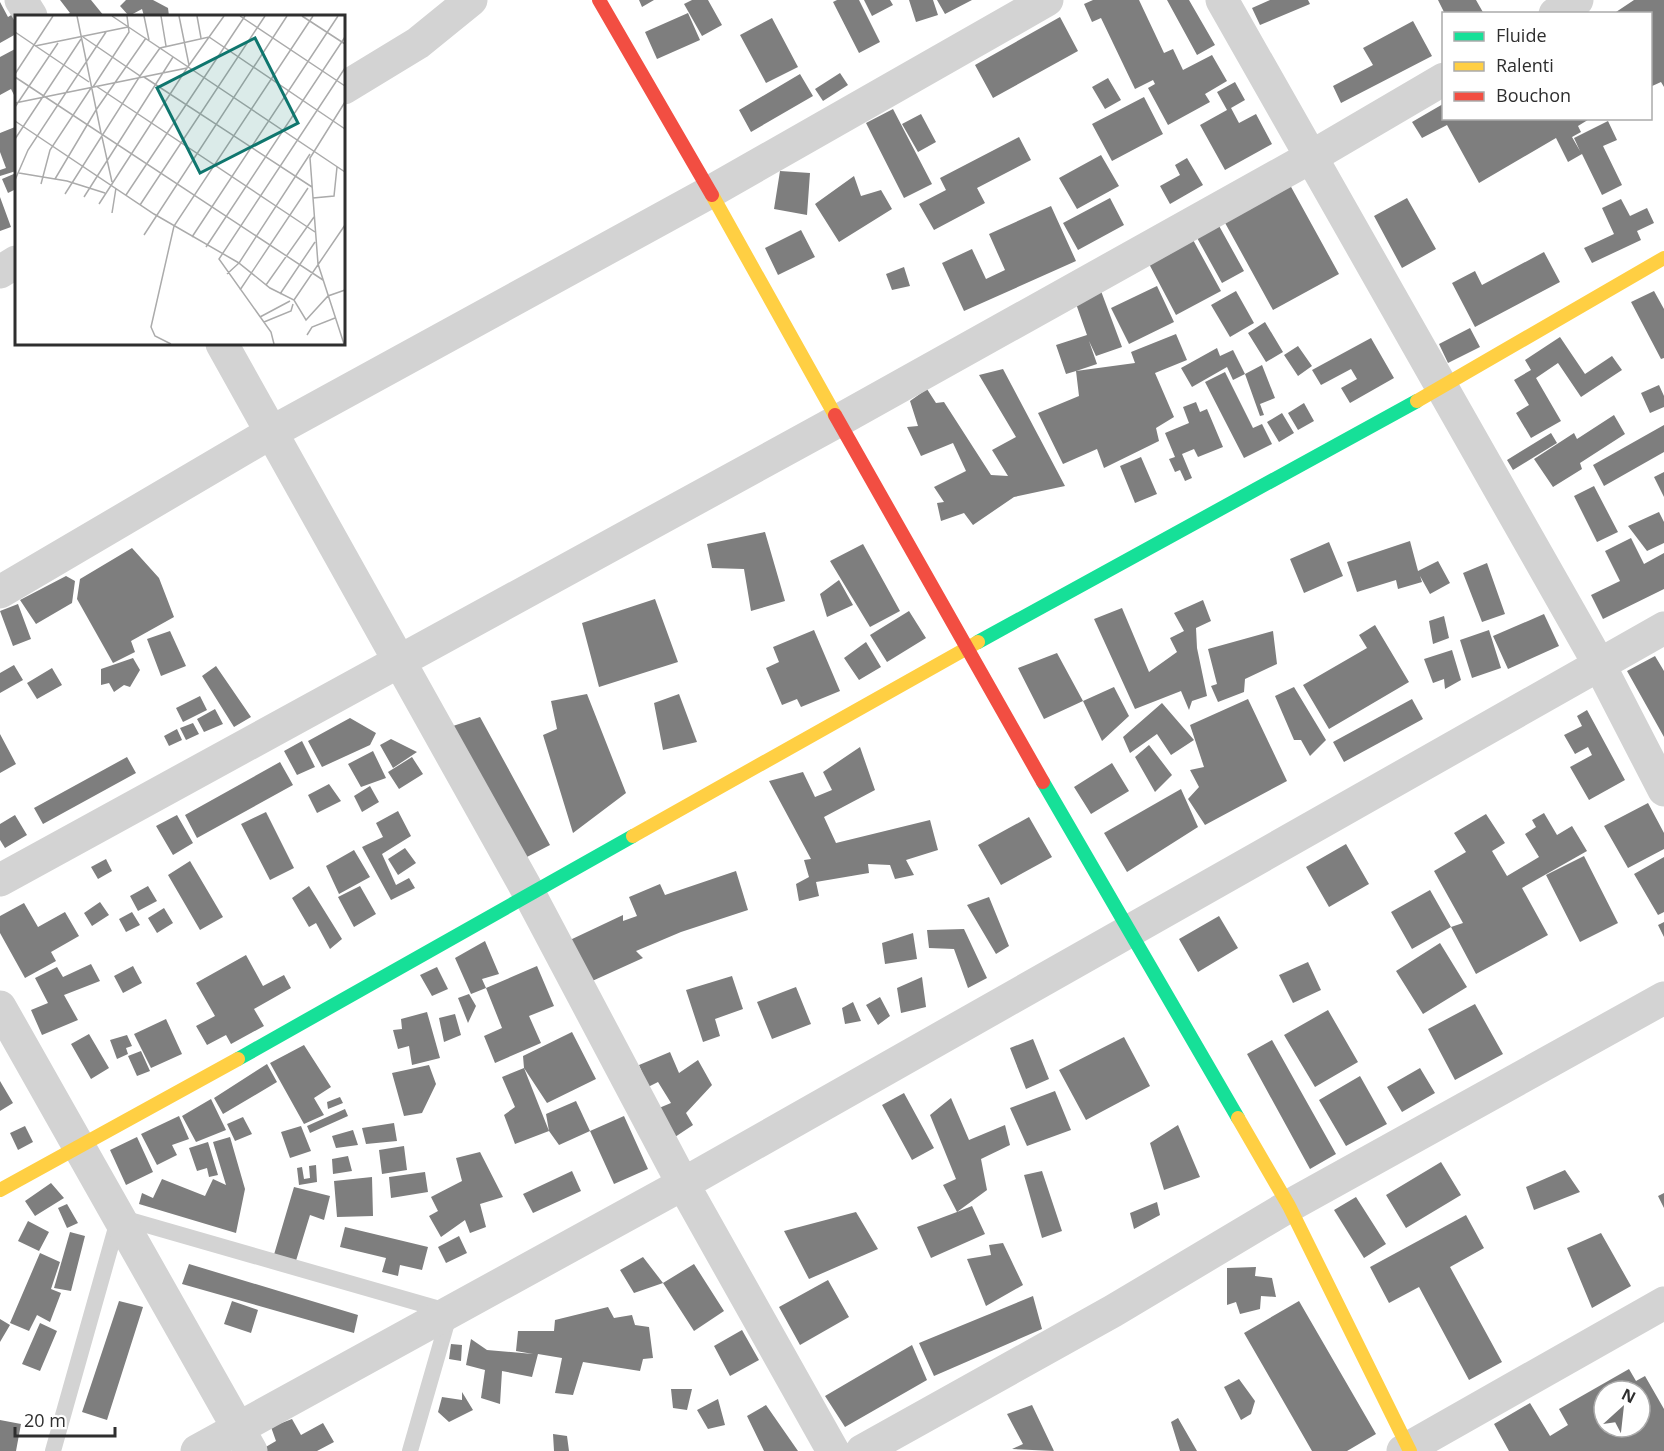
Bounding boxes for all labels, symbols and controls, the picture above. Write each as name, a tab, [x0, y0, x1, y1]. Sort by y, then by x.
legend	[1442, 12, 1652, 120]
inset map	[15, 15, 345, 345]
text: Fluide	[1496, 23, 1547, 47]
text: Ralenti	[1496, 53, 1554, 77]
text: Bouchon	[1496, 83, 1571, 107]
north arrow	[1592, 1379, 1652, 1439]
text: N	[1618, 1383, 1640, 1408]
scale bar	[15, 1400, 116, 1438]
text: 20 m	[24, 1408, 66, 1432]

